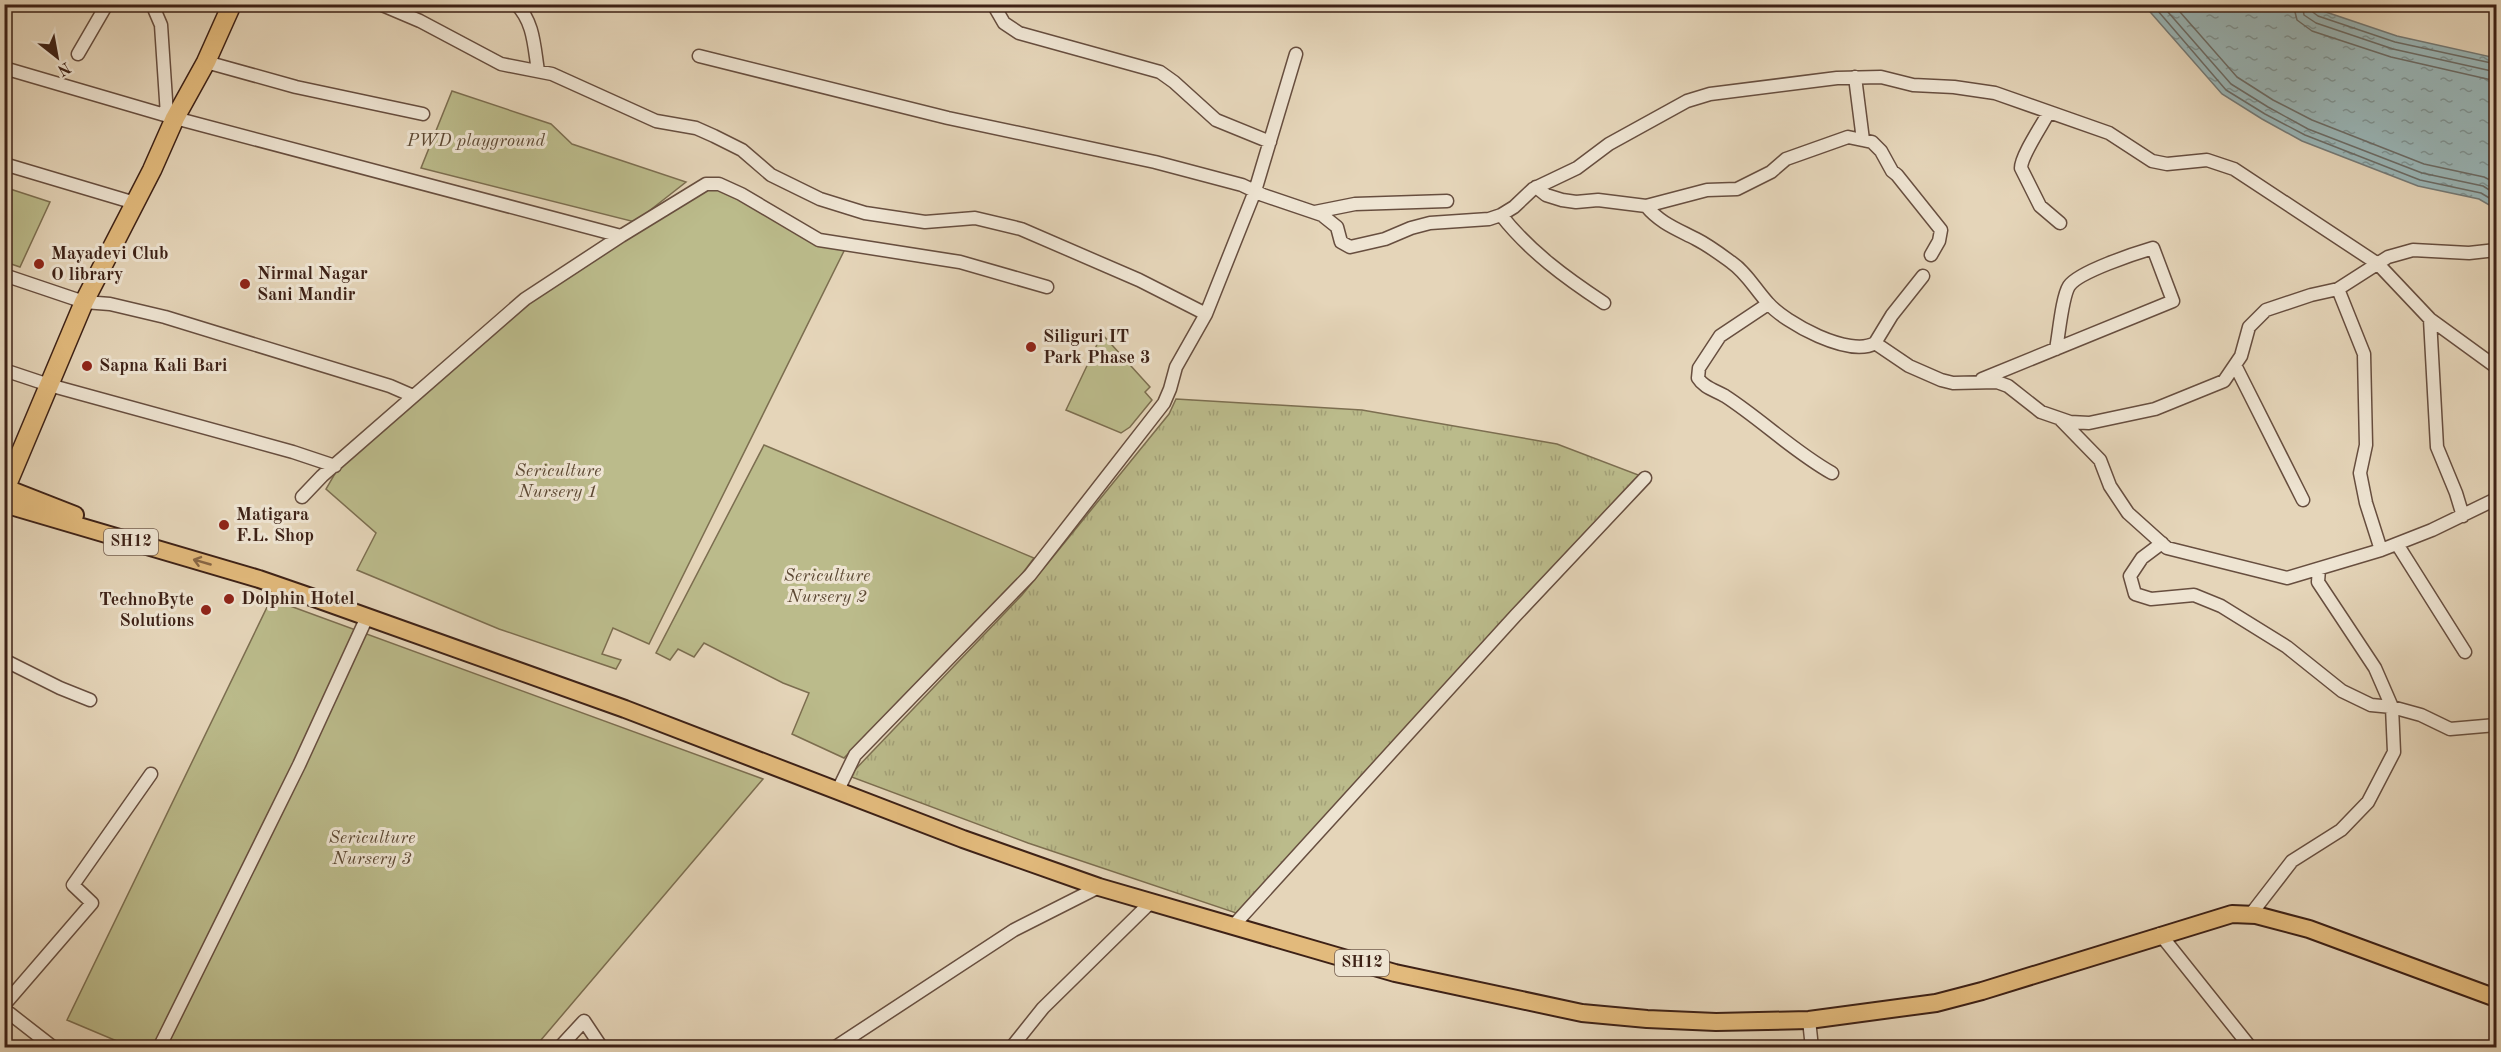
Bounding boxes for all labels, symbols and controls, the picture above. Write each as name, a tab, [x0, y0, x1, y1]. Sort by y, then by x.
north arrow	[27, 27, 87, 87]
text: N	[54, 58, 73, 79]
park label: PWD playground	[406, 132, 546, 150]
place label: Mayadevi Club O library	[51, 245, 168, 284]
marker: Mayadevi Club O library	[32, 257, 46, 271]
place label: Nirmal Nagar Sani Mandir	[257, 265, 368, 304]
marker: Nirmal Nagar Sani Mandir	[238, 277, 252, 291]
place label: Siliguri IT Park Phase 3	[1043, 328, 1151, 367]
marker: Siliguri IT Park Phase 3	[1024, 340, 1038, 354]
place label: Sapna Kali Bari	[99, 357, 227, 375]
marker: Sapna Kali Bari	[80, 359, 94, 373]
park label: Sericulture Nursery 1	[515, 462, 601, 501]
place label: Matigara F.L. Shop	[236, 506, 314, 545]
marker: Matigara F.L. Shop	[217, 518, 231, 532]
road number: SH12	[104, 529, 158, 555]
one-way arrow	[193, 556, 212, 567]
park label: Sericulture Nursery 2	[784, 567, 870, 606]
place label: Dolphin Hotel	[241, 590, 355, 608]
place label: TechnoByte Solutions	[99, 591, 194, 630]
marker: Dolphin Hotel	[222, 592, 236, 606]
marker: TechnoByte Solutions	[199, 603, 213, 617]
park label: Sericulture Nursery 3	[329, 829, 415, 868]
road number: SH12	[1335, 950, 1389, 976]

